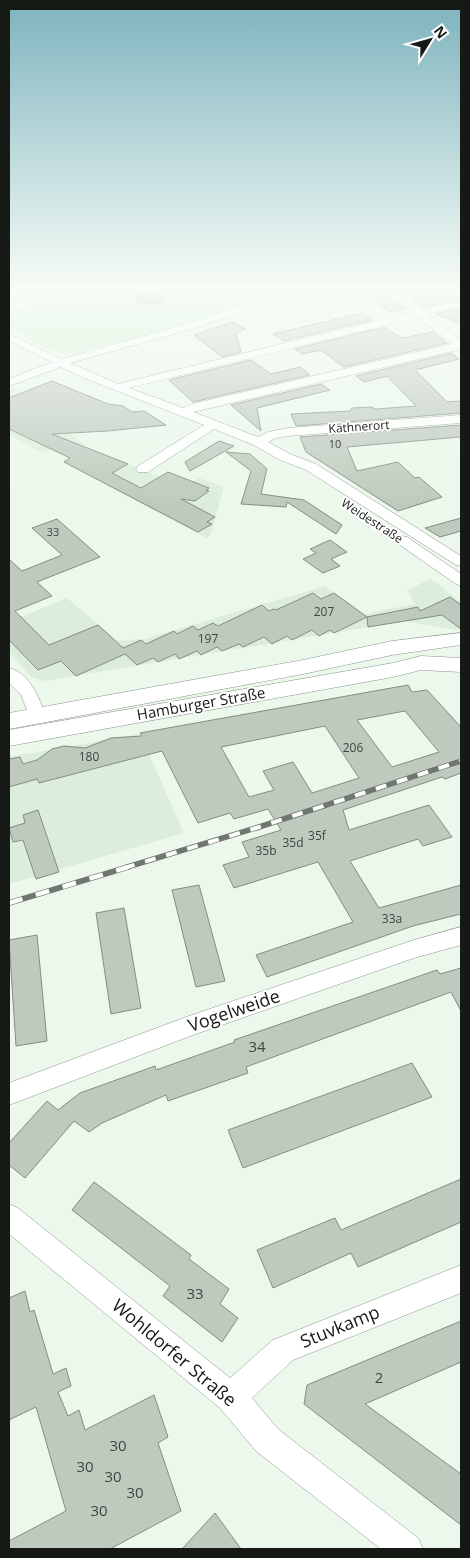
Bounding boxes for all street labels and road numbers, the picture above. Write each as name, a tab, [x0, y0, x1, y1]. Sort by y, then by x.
street label: Käthnerort	[328, 416, 390, 437]
street label: Weidestraße	[338, 494, 407, 547]
street label: Hamburger Straße	[135, 682, 267, 724]
street label: Vogelweide	[185, 983, 283, 1037]
street label: Wohldorfer Straße	[107, 1293, 242, 1411]
street label: Stuvkamp	[296, 1299, 383, 1353]

